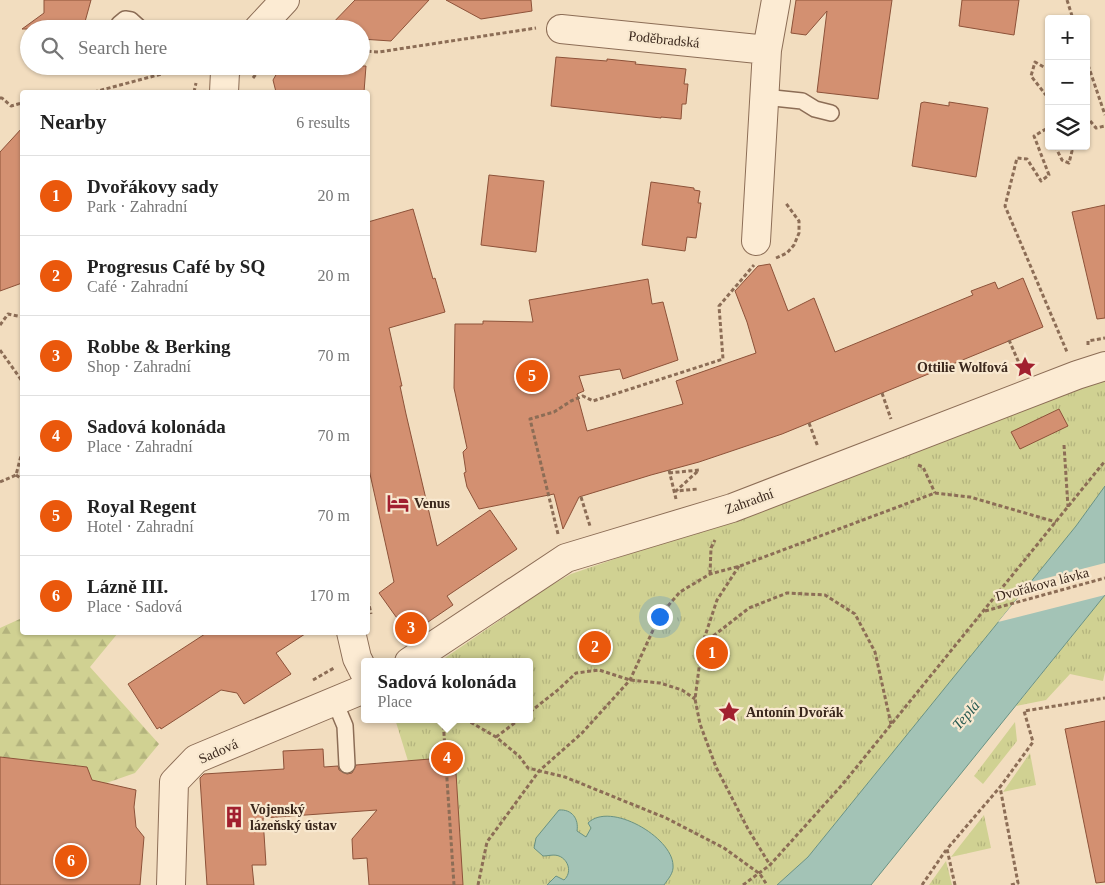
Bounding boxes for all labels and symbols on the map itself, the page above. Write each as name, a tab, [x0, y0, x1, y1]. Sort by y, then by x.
street label: Poděbradská	[628, 28, 701, 51]
place icon: Ottilie Wolfová	[1012, 354, 1038, 380]
pin: 5	[516, 357, 548, 395]
place label: Ottilie Wolfová	[917, 360, 1008, 375]
street label: Zahradní	[723, 486, 776, 517]
hotel icon: Venus	[385, 490, 411, 516]
place label: Venus	[414, 496, 451, 511]
street label: Dvořákova lávka	[994, 565, 1091, 604]
your location	[647, 604, 673, 630]
pin: 3	[395, 609, 427, 647]
pin: 2	[579, 628, 611, 666]
pin: 1	[696, 634, 728, 672]
water label: Teplá	[949, 697, 983, 733]
place icon: Antonín Dvořák	[716, 699, 742, 725]
place label: Antonín Dvořák	[746, 705, 844, 720]
street label: Sadová	[196, 736, 241, 767]
pin: 4	[431, 739, 463, 777]
place label: Vojenský lázeňský ústav	[250, 802, 337, 833]
building icon: Vojenský lázeňský ústav	[221, 804, 247, 830]
pin: 6	[55, 842, 87, 880]

